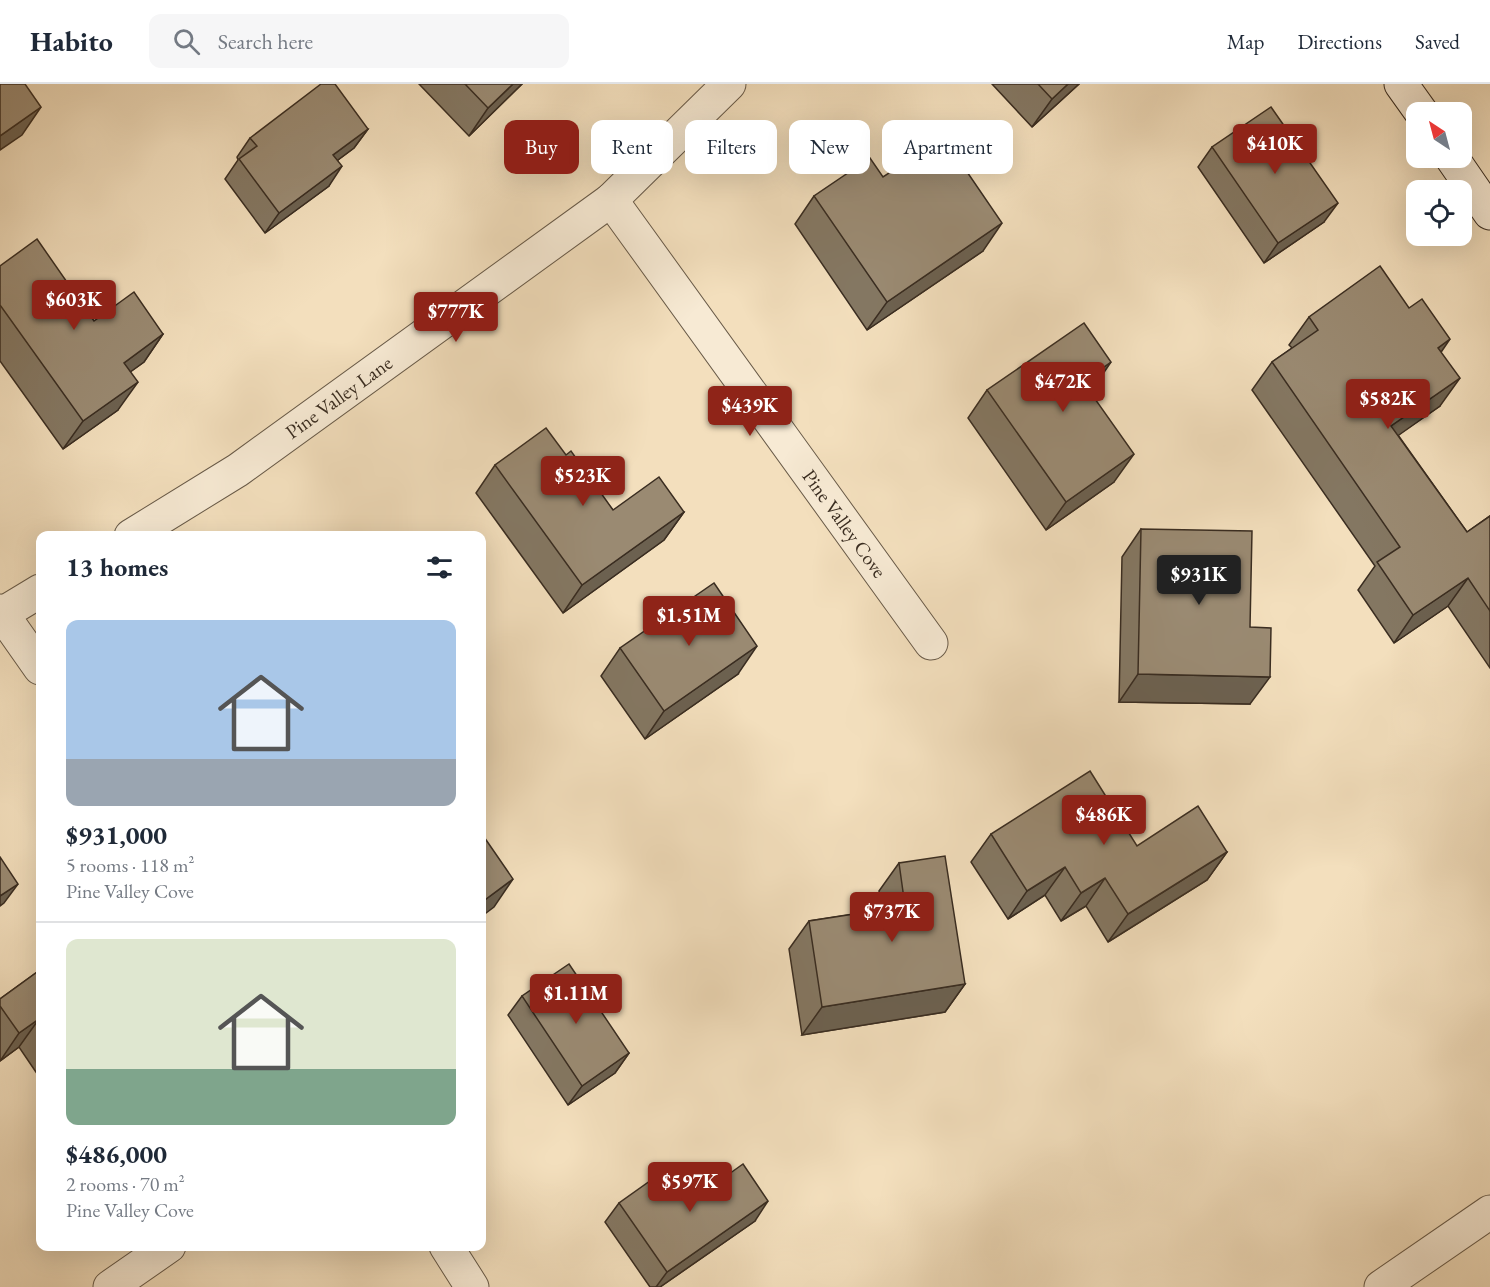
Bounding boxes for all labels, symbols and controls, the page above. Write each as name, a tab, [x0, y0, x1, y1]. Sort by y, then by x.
search box	[149, 14, 569, 68]
text: Habito	[30, 23, 113, 59]
icon: search	[170, 25, 203, 58]
text: Search here	[218, 27, 313, 56]
text: Map	[1227, 28, 1264, 55]
text: Directions	[1297, 28, 1382, 55]
text: Saved	[1415, 28, 1460, 55]
north arrow	[1406, 102, 1472, 168]
map controls	[1406, 102, 1472, 246]
chip: Buy	[504, 120, 579, 174]
chip: Rent	[591, 120, 673, 174]
chip: Filters	[685, 120, 777, 174]
chip: New	[789, 120, 870, 174]
chip: Apartment	[882, 120, 1013, 174]
pin: $410K	[1233, 124, 1317, 175]
text: $410K	[1247, 130, 1303, 156]
button: locate	[1406, 180, 1472, 246]
pin: $603K	[32, 280, 116, 331]
text: $603K	[46, 286, 102, 312]
pin: $777K	[414, 292, 498, 343]
text: $777K	[428, 298, 484, 324]
street label: Pine Valley Lane	[280, 350, 397, 445]
pin: $472K	[1021, 362, 1105, 413]
text: $472K	[1035, 368, 1091, 394]
pin: $582K	[1346, 379, 1430, 430]
text: $582K	[1360, 385, 1416, 411]
pin: $439K	[708, 386, 792, 437]
text: $439K	[722, 392, 778, 418]
pin: $523K	[541, 456, 625, 507]
text: $523K	[555, 462, 611, 488]
street label: Pine Valley Cove	[797, 464, 893, 583]
text: 13 homes	[66, 550, 168, 584]
icon: filters	[423, 551, 456, 584]
pin: $931K	[1157, 555, 1241, 606]
text: $931K	[1171, 561, 1227, 587]
pin: $1.51M	[640, 596, 738, 647]
text: $1.51M	[657, 602, 721, 628]
icon: home	[207, 659, 315, 767]
pin: $486K	[1062, 795, 1146, 846]
text: $486K	[1076, 801, 1132, 827]
text: $931,000	[66, 818, 167, 852]
text: 5 rooms · 118 m²	[66, 852, 194, 878]
text: Pine Valley Cove	[66, 878, 194, 904]
pin: $737K	[850, 892, 934, 943]
text: $737K	[864, 898, 920, 924]
pin: $1.11M	[527, 974, 625, 1025]
icon: home	[207, 978, 315, 1086]
text: $1.11M	[544, 980, 608, 1006]
text: $486,000	[66, 1137, 167, 1171]
pin: $597K	[648, 1162, 732, 1213]
text: $597K	[662, 1168, 718, 1194]
text: 2 rooms · 70 m²	[66, 1171, 185, 1197]
text: Pine Valley Cove	[66, 1197, 194, 1223]

